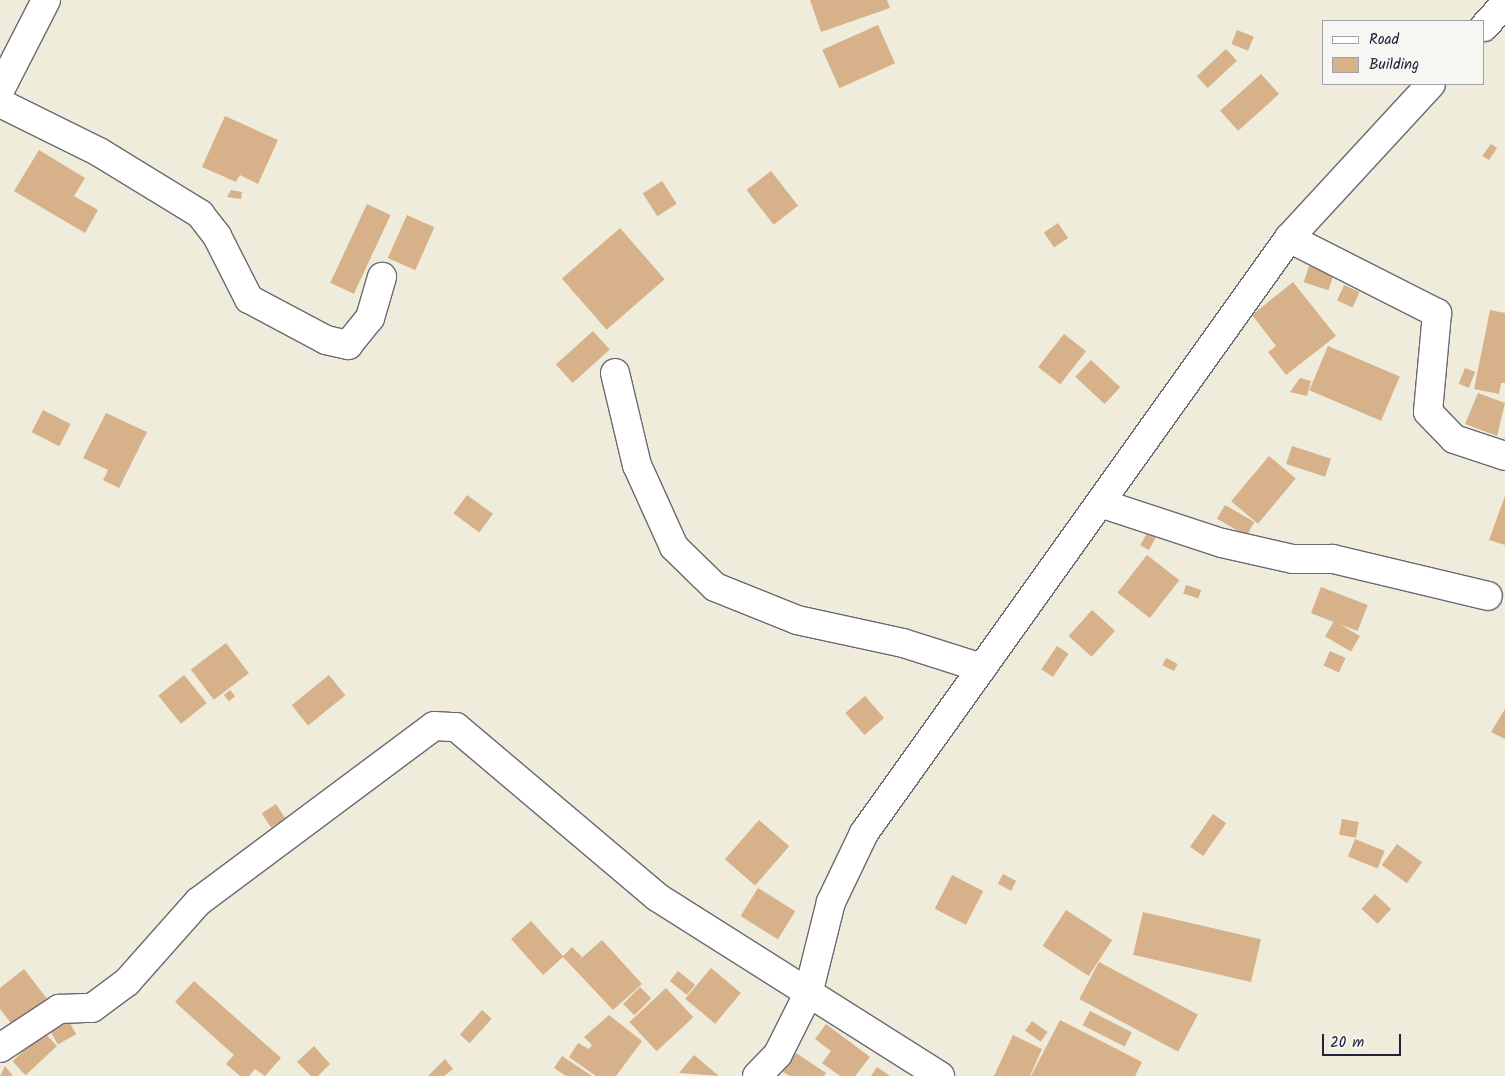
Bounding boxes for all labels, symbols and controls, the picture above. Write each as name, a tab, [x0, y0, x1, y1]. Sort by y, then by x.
legend	[1322, 20, 1485, 85]
text: Road	[1369, 28, 1399, 52]
text: Building	[1369, 53, 1419, 77]
scale bar	[1325, 1024, 1404, 1056]
text: 20 m	[1330, 1031, 1364, 1055]

